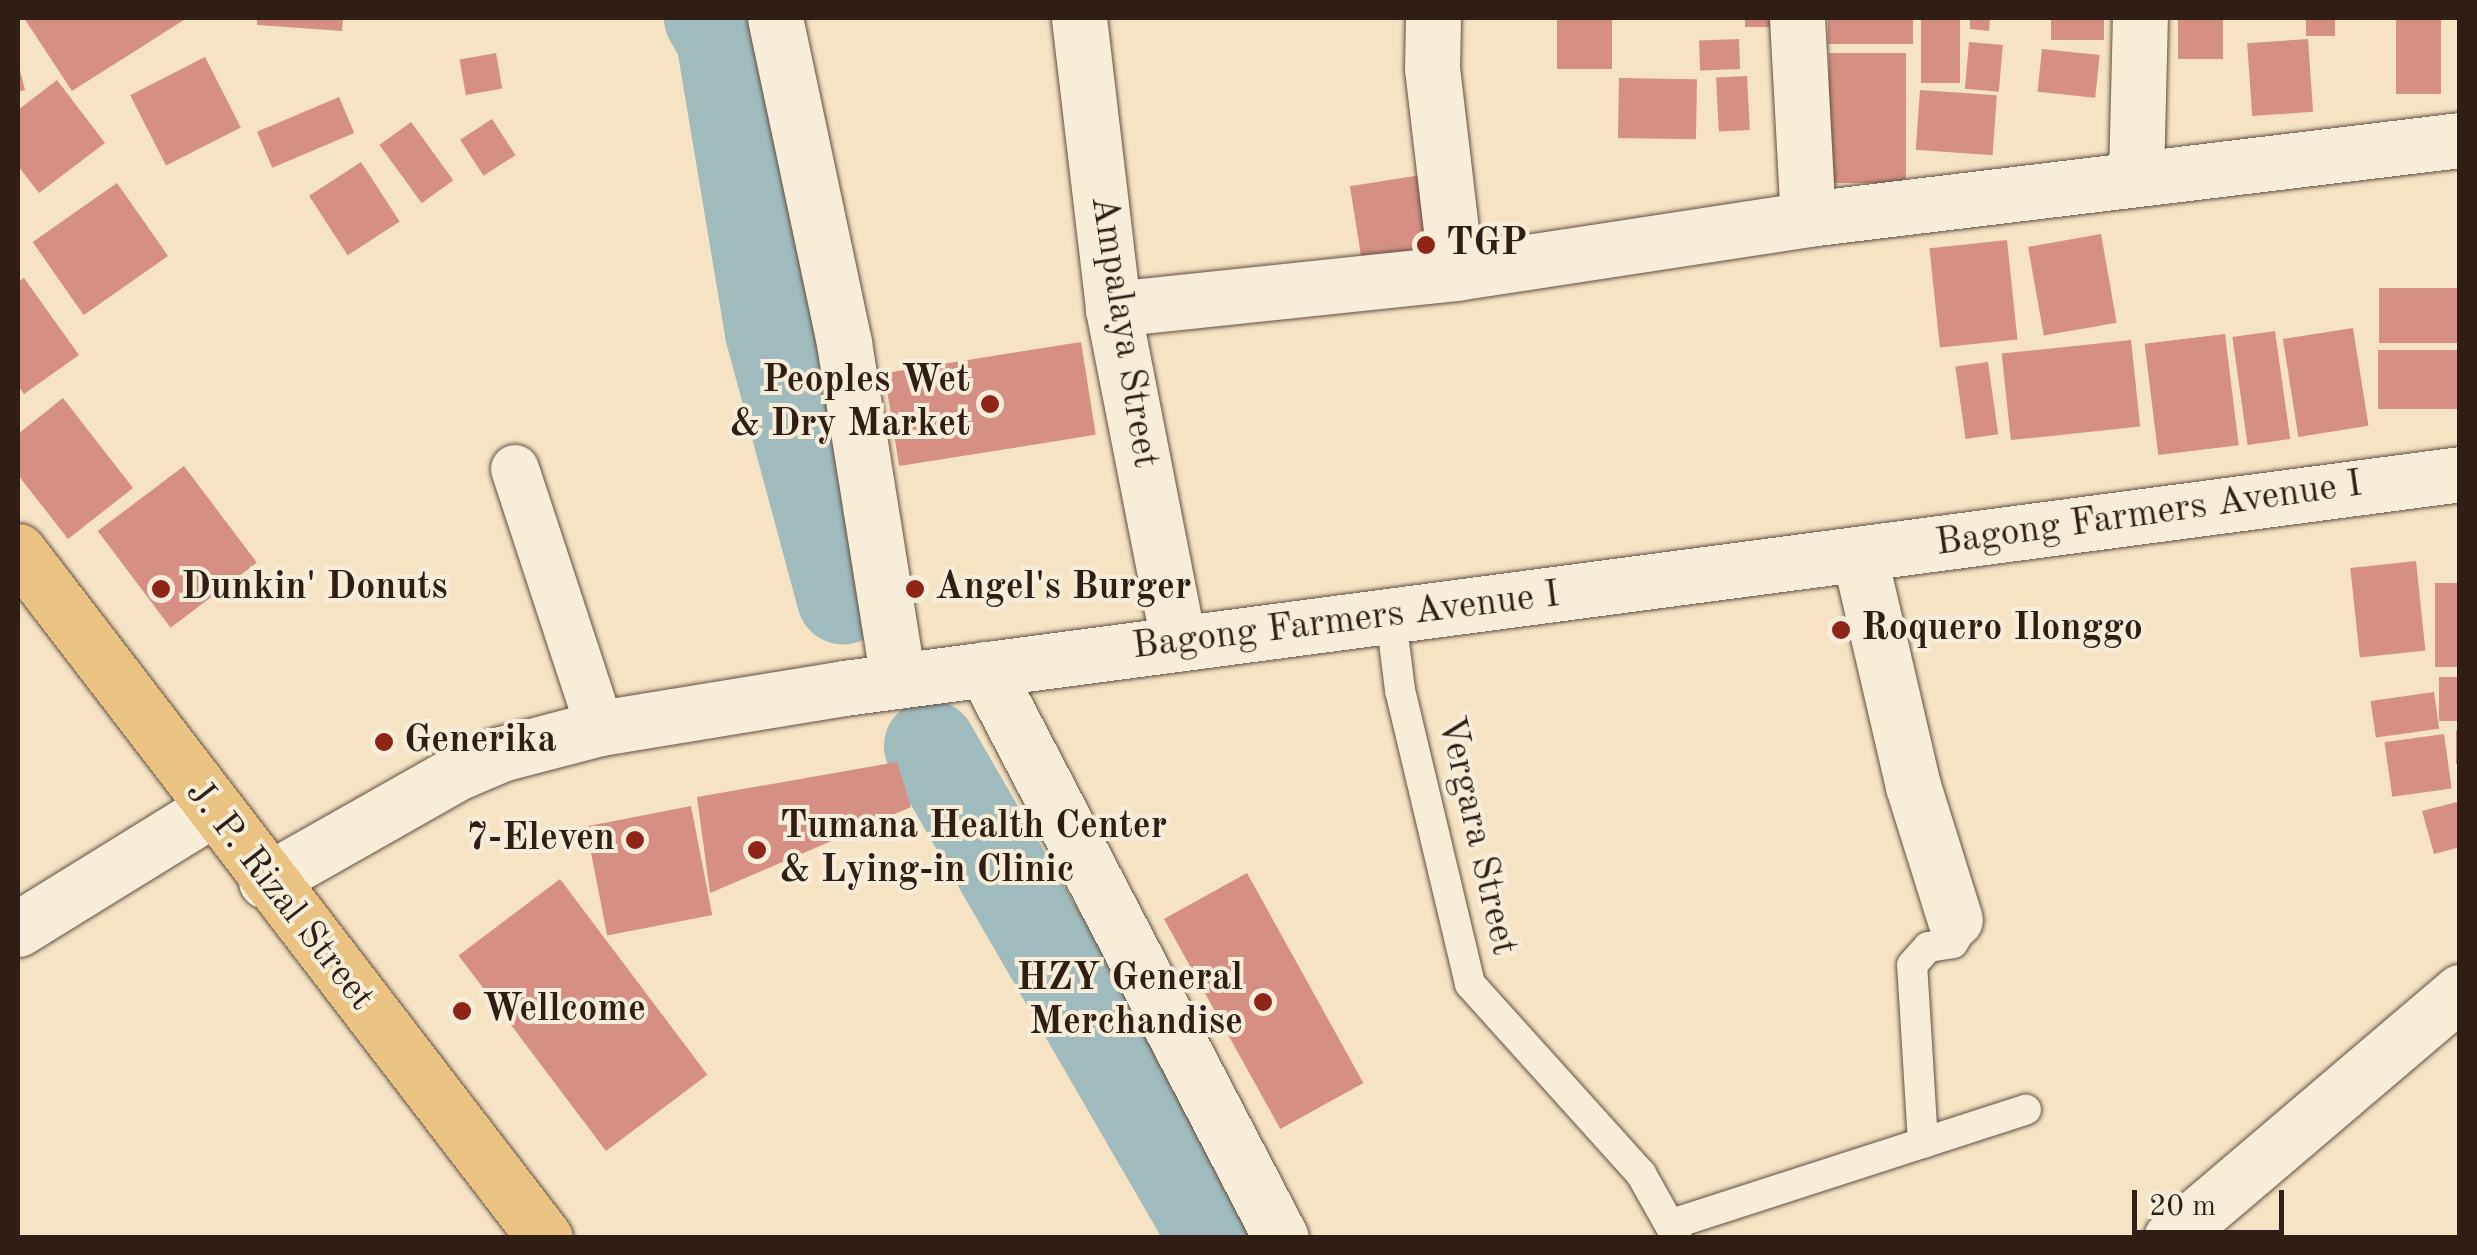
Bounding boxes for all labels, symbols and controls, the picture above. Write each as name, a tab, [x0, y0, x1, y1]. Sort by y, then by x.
street label: Ampalaya Street	[1079, 193, 1167, 471]
place label: TGP	[1446, 222, 1527, 268]
marker: TGP	[1415, 234, 1437, 256]
place label: Peoples Wet & Dry Market	[730, 359, 970, 448]
marker: Peoples Wet & Dry Market	[979, 393, 1001, 415]
street label: Bagong Farmers Avenue I	[1933, 462, 2365, 568]
place label: Dunkin' Donuts	[181, 566, 448, 612]
place label: Angel's Burger	[935, 566, 1191, 612]
street label: Bagong Farmers Avenue I	[1130, 573, 1562, 671]
marker: Dunkin' Donuts	[150, 578, 172, 600]
marker: Angel's Burger	[904, 578, 926, 600]
place label: Roquero Ilonggo	[1861, 607, 2143, 653]
marker: Roquero Ilonggo	[1830, 619, 1852, 641]
street label: Vergara Street	[1426, 712, 1526, 960]
place label: Generika	[404, 719, 557, 765]
marker: Generika	[373, 731, 395, 753]
street label: J. P. Rizal Street	[175, 772, 383, 1020]
place label: Tumana Health Center & Lying-in Clinic	[780, 805, 1167, 894]
place label: 7-Eleven	[466, 817, 615, 863]
marker: 7-Eleven	[624, 829, 646, 851]
marker: Tumana Health Center & Lying-in Clinic	[744, 837, 770, 863]
place label: HZY General Merchandise	[1016, 957, 1243, 1046]
place label: Wellcome	[482, 988, 646, 1034]
marker: HZY General Merchandise	[1252, 991, 1274, 1013]
marker: Wellcome	[451, 1000, 473, 1022]
scale bar	[2137, 1170, 2290, 1232]
text: 20 m	[2149, 1192, 2216, 1222]

